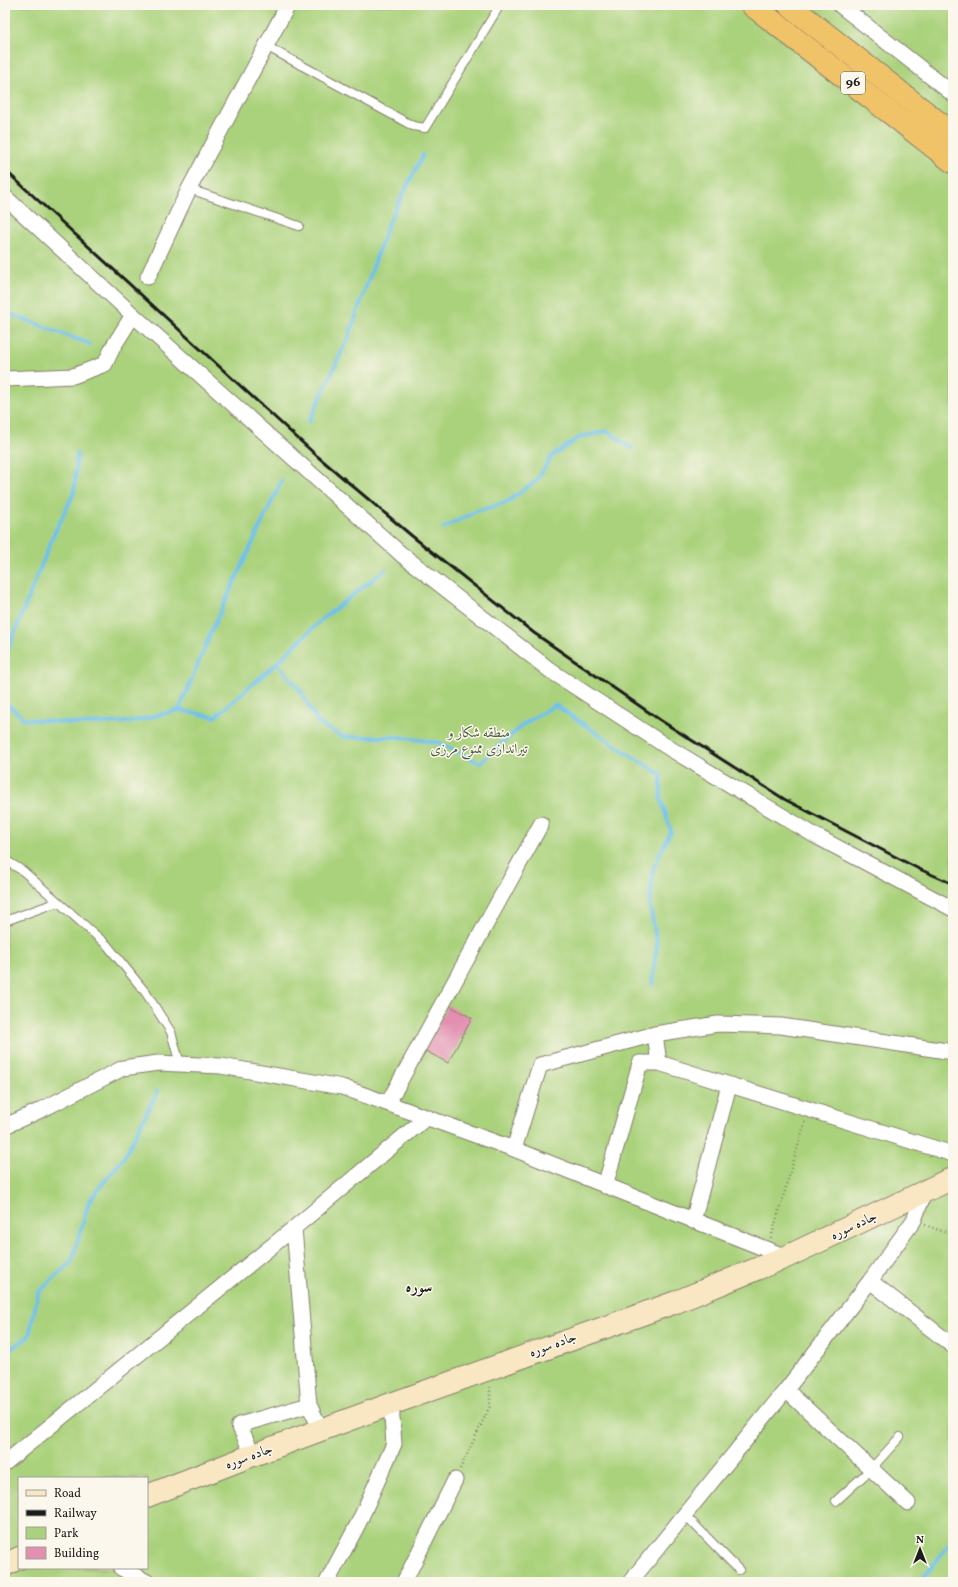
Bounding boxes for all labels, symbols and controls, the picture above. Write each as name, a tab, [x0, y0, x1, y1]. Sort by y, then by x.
road number: 96	[841, 72, 865, 94]
park label: منطقه شکار و تیراندازی ممنوع مرزی	[430, 724, 528, 760]
street label: جاده سوره	[828, 1207, 880, 1245]
district label: سوره	[406, 1277, 432, 1299]
street label: جاده سوره	[526, 1328, 580, 1362]
street label: جاده سوره	[222, 1440, 276, 1474]
legend	[18, 1477, 148, 1569]
text: Road	[54, 1486, 81, 1502]
text: Railway	[54, 1506, 97, 1522]
text: Park	[54, 1526, 79, 1542]
north arrow	[900, 1529, 940, 1569]
text: N	[916, 1533, 924, 1548]
text: Building	[54, 1546, 99, 1562]

